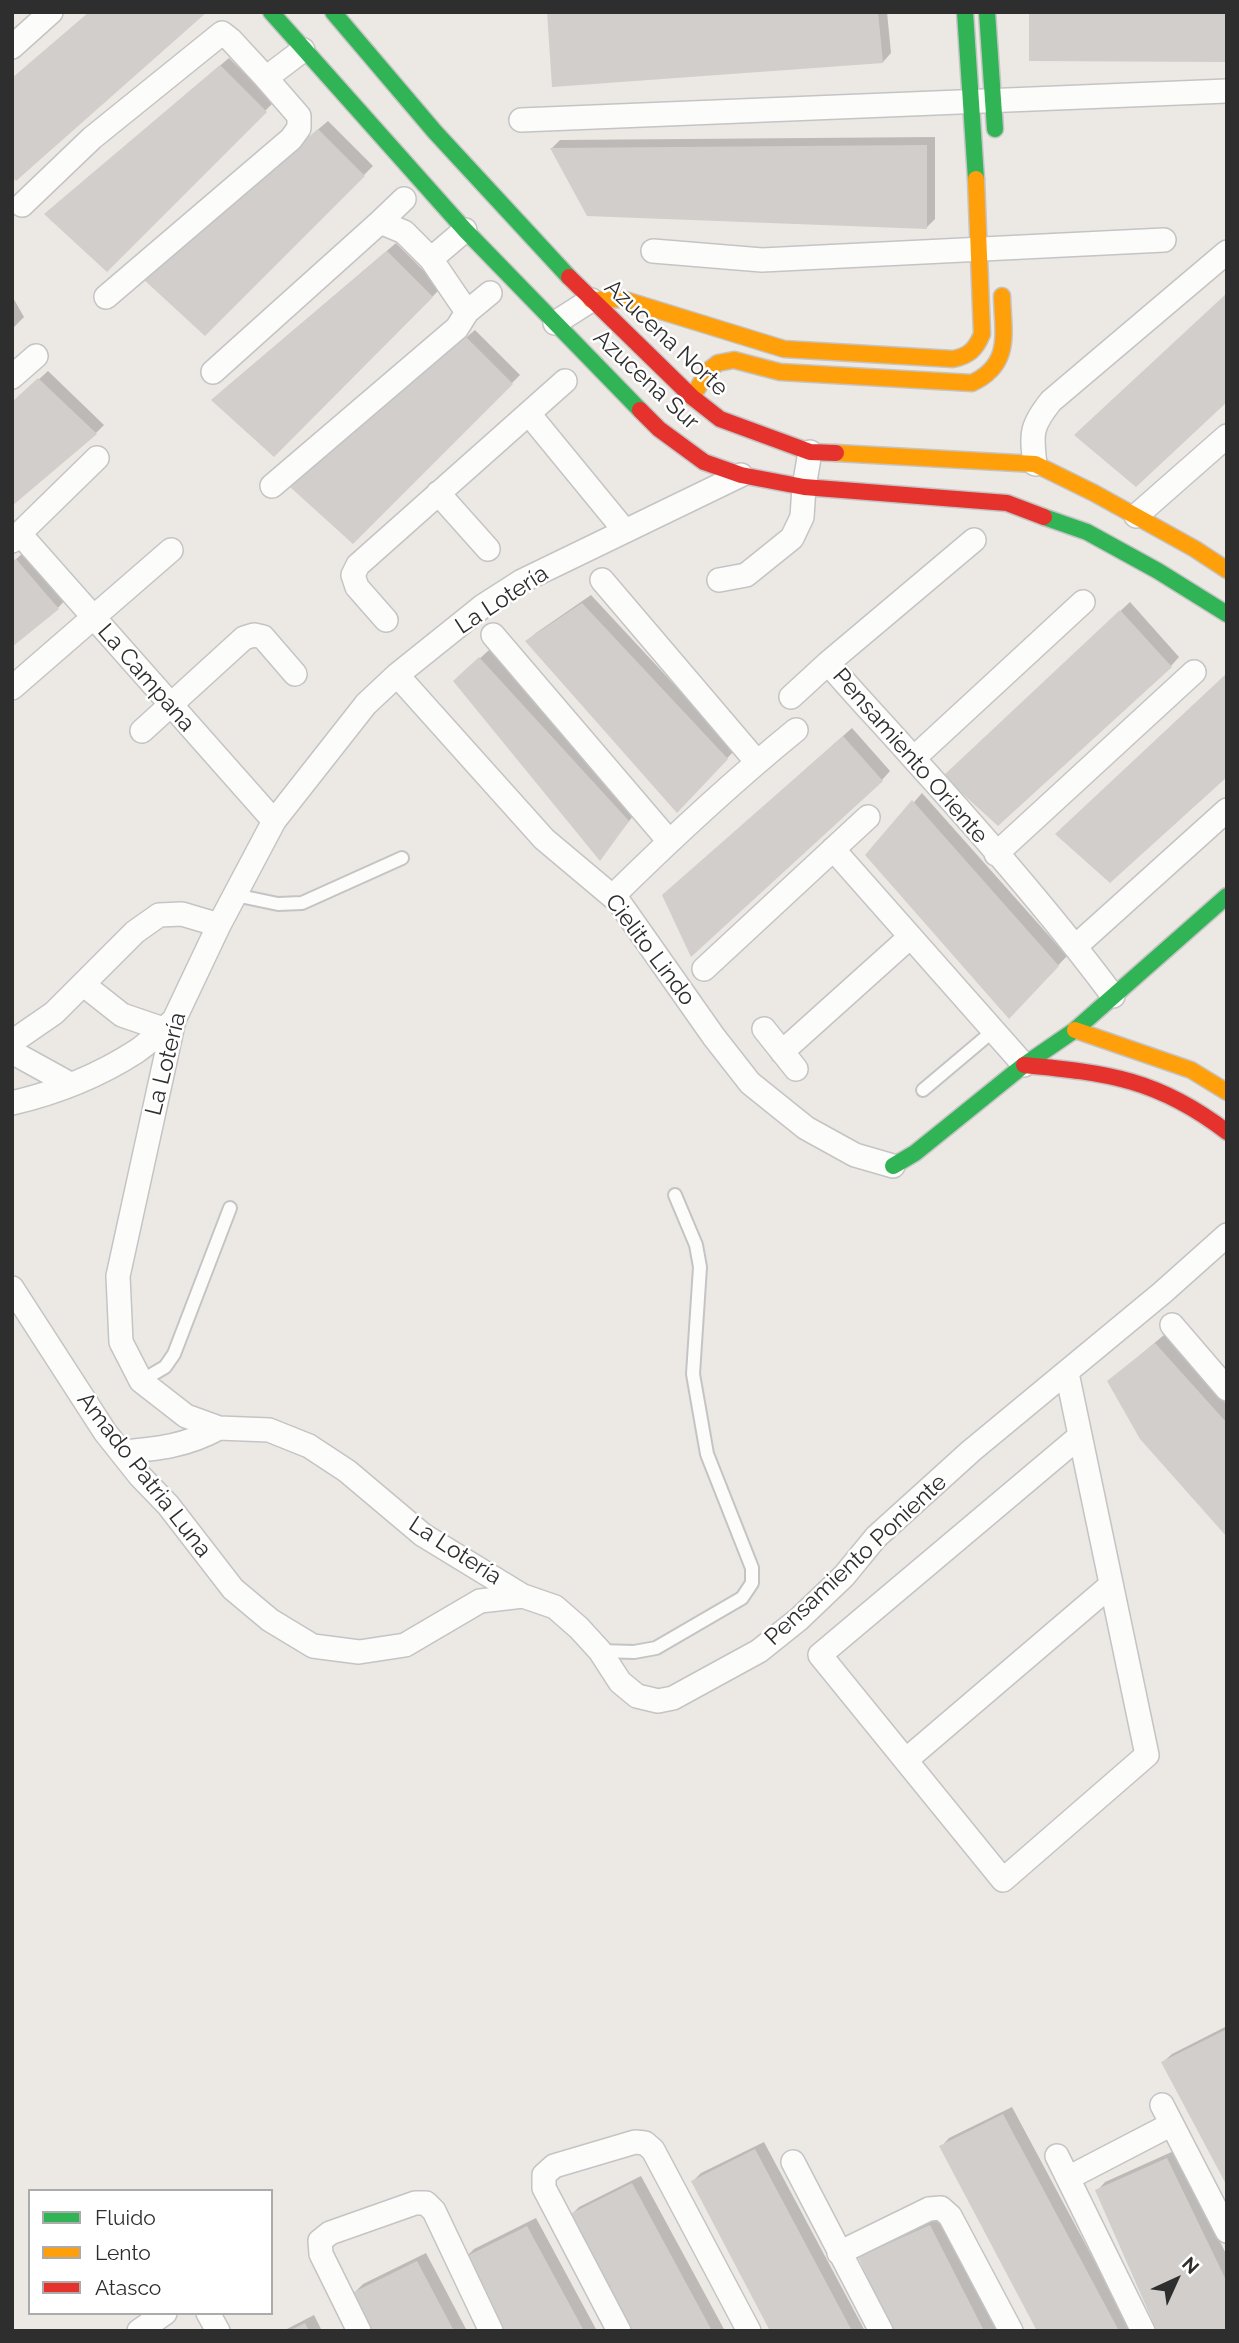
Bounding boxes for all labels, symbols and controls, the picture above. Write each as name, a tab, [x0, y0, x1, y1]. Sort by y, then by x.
street label: Azucena Norte	[599, 274, 733, 402]
street label: Azucena Sur	[588, 324, 704, 436]
street label: La Lotería	[450, 560, 554, 640]
street label: La Campana	[92, 618, 200, 738]
street label: Pensamiento Oriente	[827, 663, 993, 849]
street label: Cielito Lindo	[599, 889, 701, 1011]
street label: La Lotería	[140, 1010, 192, 1118]
street label: Amado Patria Luna	[71, 1387, 217, 1563]
street label: Pensamiento Poniente	[759, 1469, 953, 1651]
street label: La Lotería	[403, 1511, 507, 1591]
legend	[28, 2189, 273, 2315]
text: Fluido	[95, 2205, 156, 2230]
text: Lento	[95, 2240, 151, 2265]
north arrow	[1141, 2245, 1211, 2315]
text: N	[1178, 2252, 1204, 2278]
text: Atasco	[95, 2275, 161, 2300]

